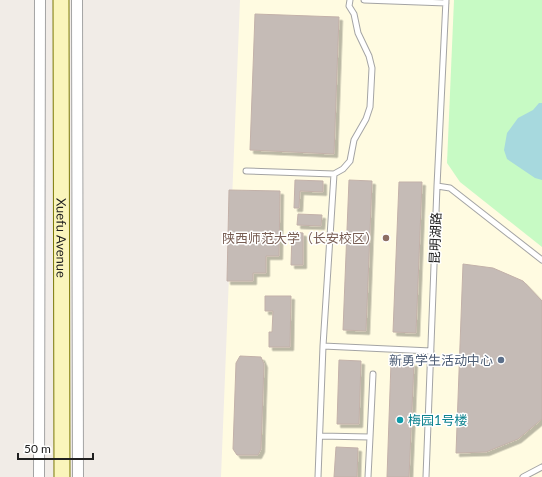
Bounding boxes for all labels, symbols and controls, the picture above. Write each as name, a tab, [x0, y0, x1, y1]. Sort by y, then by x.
street label: Xuefu Avenue	[53, 198, 70, 278]
street label: 昆明湖路	[426, 212, 444, 264]
place label: 陕西师范大学（长安校区）	[222, 230, 378, 246]
marker: 陕西师范大学（长安校区）	[381, 233, 391, 243]
place label: 新勇学生活动中心	[389, 352, 493, 368]
marker: 新勇学生活动中心	[496, 355, 506, 365]
place label: 梅园1号楼	[408, 412, 468, 428]
marker: 梅园1号楼	[395, 415, 405, 425]
scale bar	[18, 435, 93, 461]
text: 50 m	[24, 441, 51, 456]

